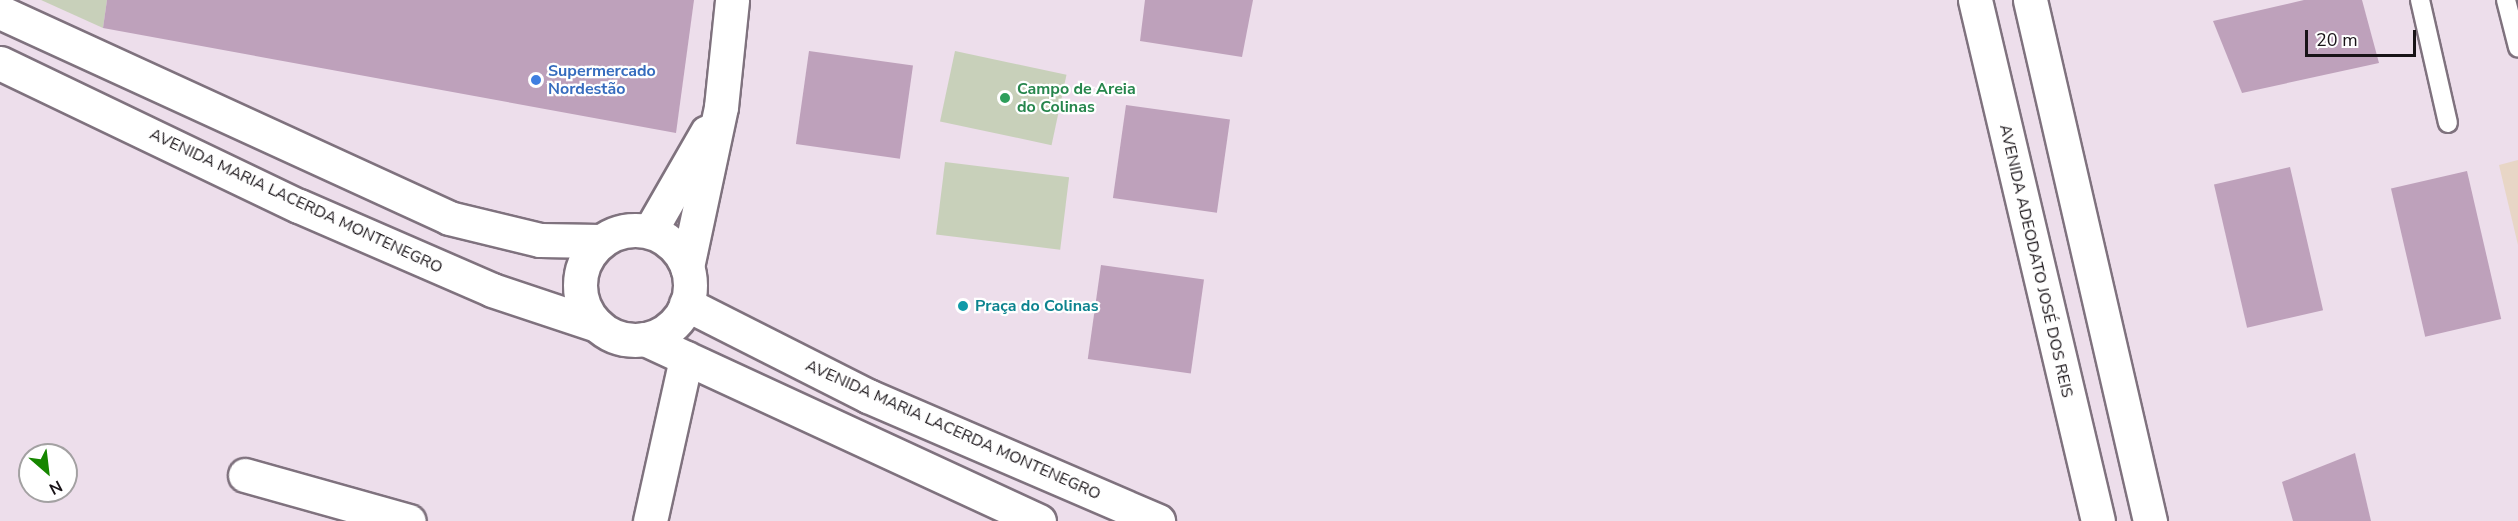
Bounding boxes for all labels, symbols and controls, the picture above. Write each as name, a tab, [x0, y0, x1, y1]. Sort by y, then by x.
scale bar	[2308, 18, 2419, 56]
text: 20 m	[2316, 28, 2358, 52]
place label: Supermercado Nordestão	[548, 61, 656, 99]
marker: Supermercado Nordestão	[529, 73, 543, 87]
place label: Campo de Areia do Colinas	[1017, 79, 1136, 117]
marker: Campo de Areia do Colinas	[998, 91, 1012, 105]
street label: AVENIDA ADEODATO JOSÉ DOS REIS	[1995, 123, 2077, 399]
street label: AVENIDA MARIA LACERDA MONTENEGRO	[147, 124, 445, 278]
place label: Praça do Colinas	[975, 296, 1099, 316]
marker: Praça do Colinas	[956, 299, 970, 313]
street label: AVENIDA MARIA LACERDA MONTENEGRO	[803, 356, 1103, 504]
north arrow	[18, 443, 78, 503]
text: N	[45, 475, 66, 500]

